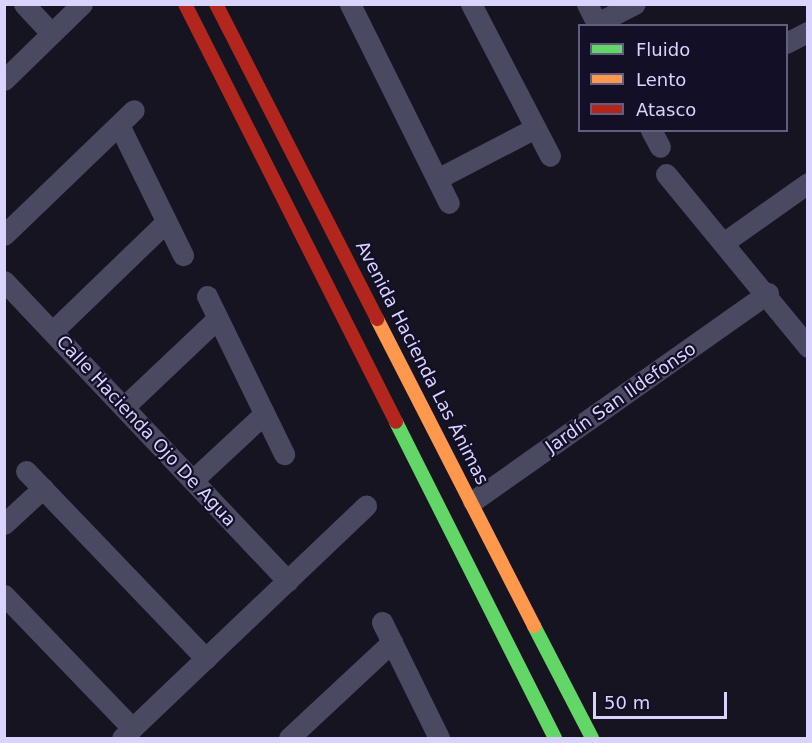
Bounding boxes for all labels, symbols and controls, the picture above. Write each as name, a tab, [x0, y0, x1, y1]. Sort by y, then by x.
legend	[578, 24, 788, 132]
text: Fluido	[636, 39, 690, 60]
text: Lento	[636, 69, 686, 90]
text: Atasco	[636, 99, 696, 120]
street label: Avenida Hacienda Las Ánimas	[351, 238, 493, 488]
street label: Calle Hacienda Ojo De Agua	[52, 331, 240, 531]
street label: Jardín San Ildefonso	[542, 338, 700, 458]
scale bar	[596, 680, 730, 718]
text: 50 m	[604, 692, 650, 713]

